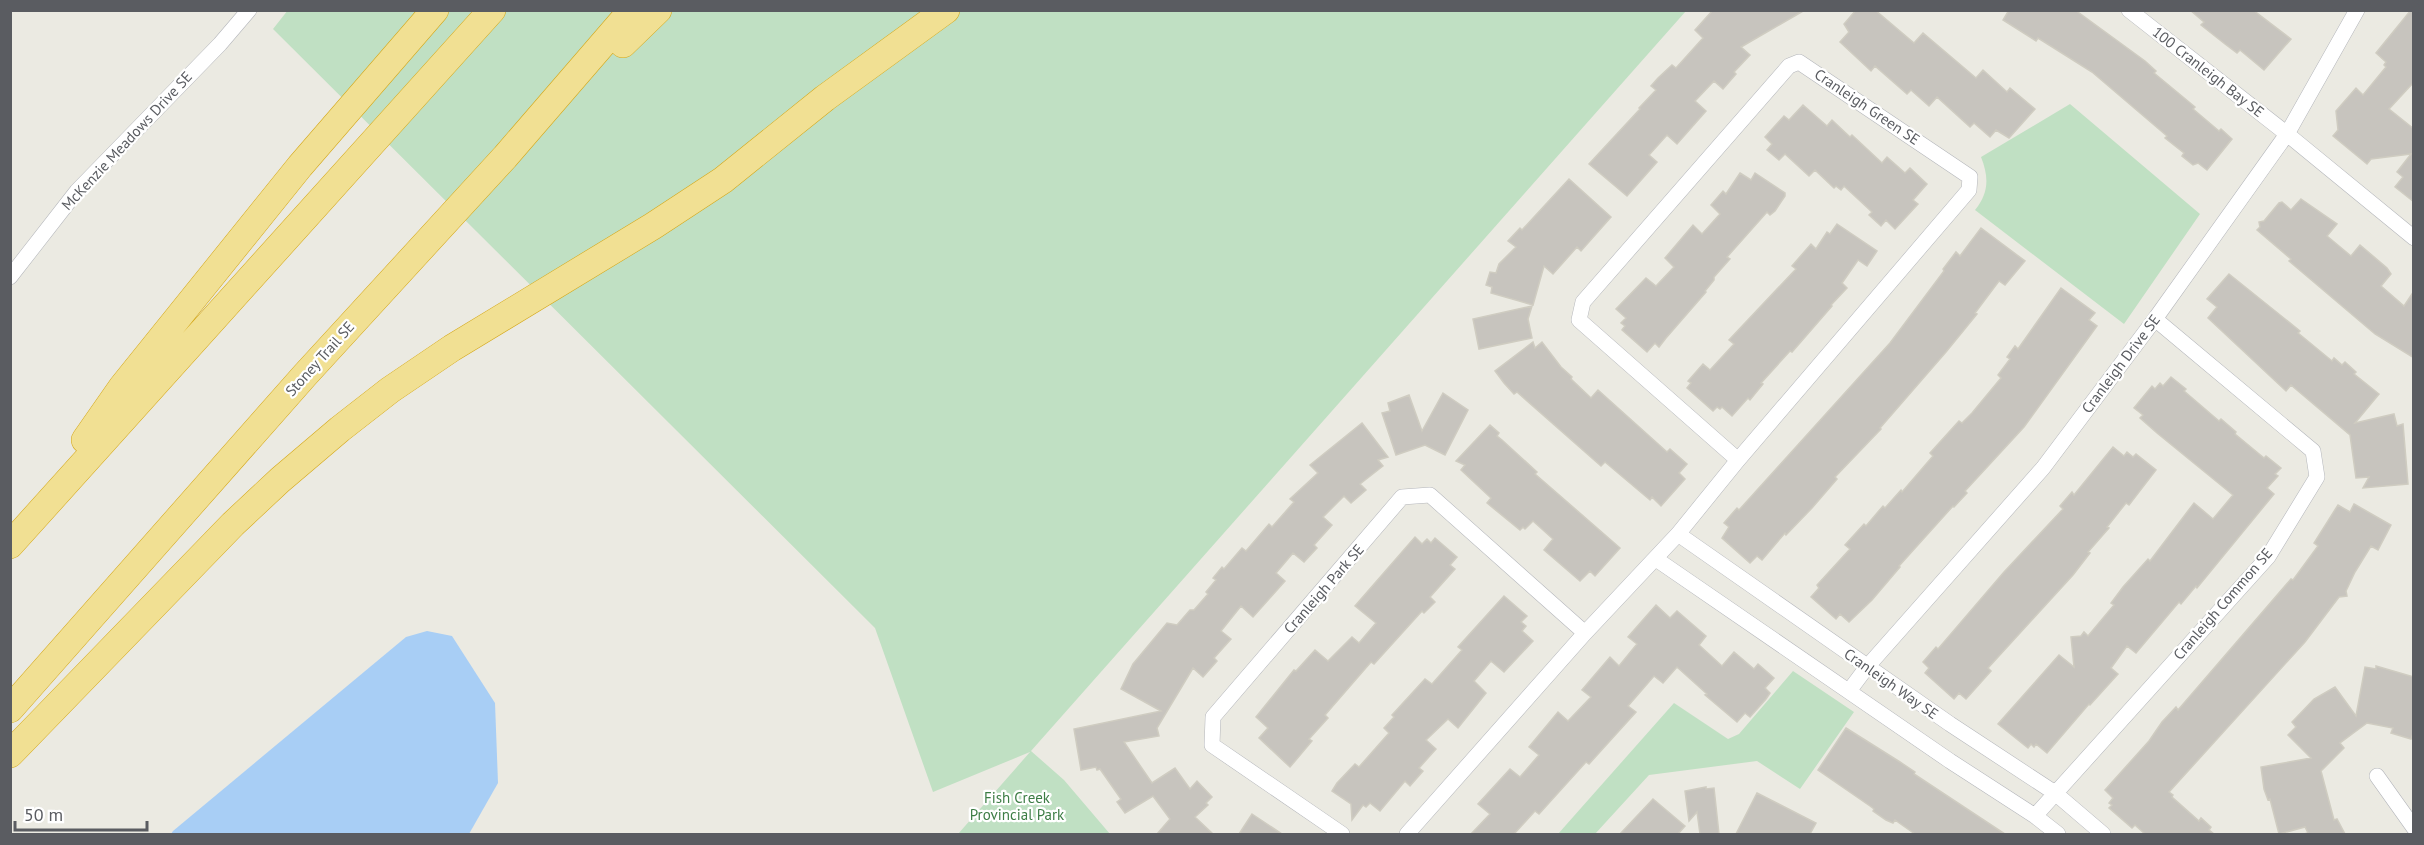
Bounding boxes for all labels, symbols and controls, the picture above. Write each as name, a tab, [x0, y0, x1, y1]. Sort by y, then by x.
street label: 100 Cranleigh Bay SE	[2149, 22, 2268, 121]
street label: Cranleigh Green SE	[1811, 64, 1924, 149]
street label: McKenzie Meadows Drive SE	[57, 67, 196, 214]
street label: Cranleigh Drive SE	[2077, 310, 2164, 417]
street label: Stoney Trail SE	[281, 317, 358, 400]
street label: Cranleigh Park SE	[1280, 540, 1368, 637]
street label: Cranleigh Common SE	[2169, 544, 2276, 664]
street label: Cranleigh Way SE	[1840, 644, 1942, 723]
park label: Fish Creek Provincial Park	[970, 788, 1065, 824]
scale bar	[15, 794, 147, 832]
text: 50 m	[24, 803, 63, 826]

